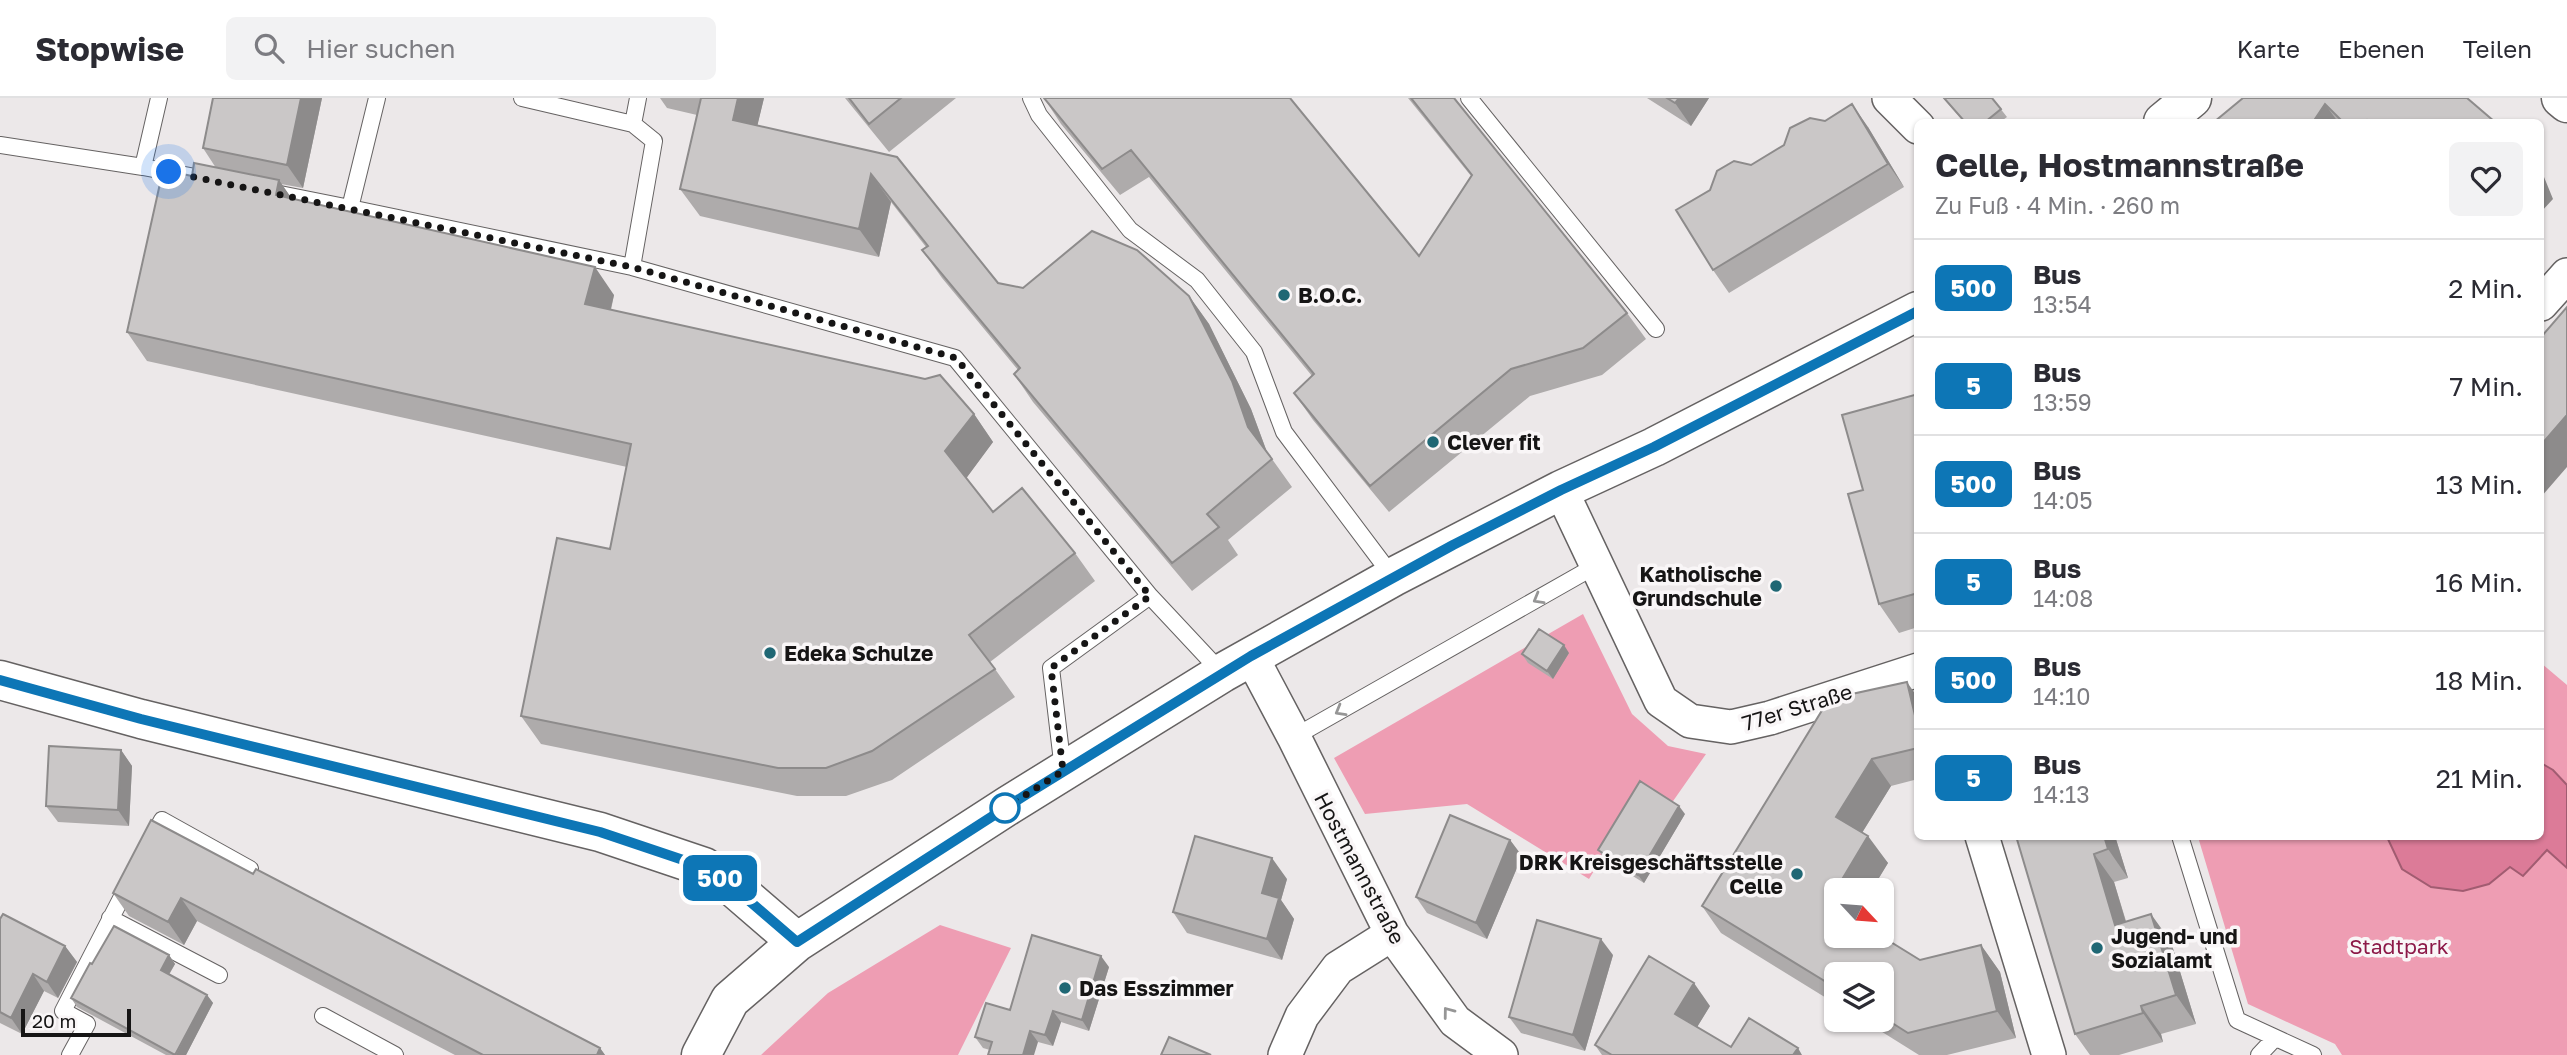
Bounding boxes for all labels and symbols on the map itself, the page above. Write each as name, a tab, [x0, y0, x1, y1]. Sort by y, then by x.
your location	[151, 154, 186, 189]
place label: B.O.C.	[1298, 282, 1362, 308]
marker: B.O.C.	[1276, 287, 1292, 303]
place label: Clever fit	[1447, 429, 1541, 455]
marker: Clever fit	[1425, 434, 1441, 450]
place label: Katholische Grundschule	[1632, 561, 1762, 611]
marker: Katholische Grundschule	[1768, 578, 1784, 594]
one-way arrow	[1533, 590, 1546, 603]
place label: Edeka Schulze	[784, 640, 933, 666]
marker: Edeka Schulze	[762, 645, 778, 661]
street label: 77er Straße	[1739, 678, 1855, 736]
one-way arrow	[1335, 703, 1347, 716]
street label: Hostmannstraße	[1309, 788, 1411, 948]
unlabelled marker	[990, 793, 1020, 823]
place label: DRK Kreisgeschäftsstelle Celle	[1519, 849, 1783, 899]
line badge: 500	[680, 855, 760, 901]
marker: DRK Kreisgeschäftsstelle Celle	[1789, 866, 1805, 882]
north arrow	[1824, 878, 1894, 948]
place label: Jugend- und Sozialamt	[2111, 923, 2238, 973]
park label: Stadtpark	[2349, 933, 2449, 959]
marker: Jugend- und Sozialamt	[2089, 940, 2105, 956]
place label: Das Esszimmer	[1079, 975, 1234, 1001]
marker: Das Esszimmer	[1057, 980, 1073, 996]
scale bar	[21, 1006, 131, 1038]
one-way arrow	[1444, 1008, 1457, 1020]

